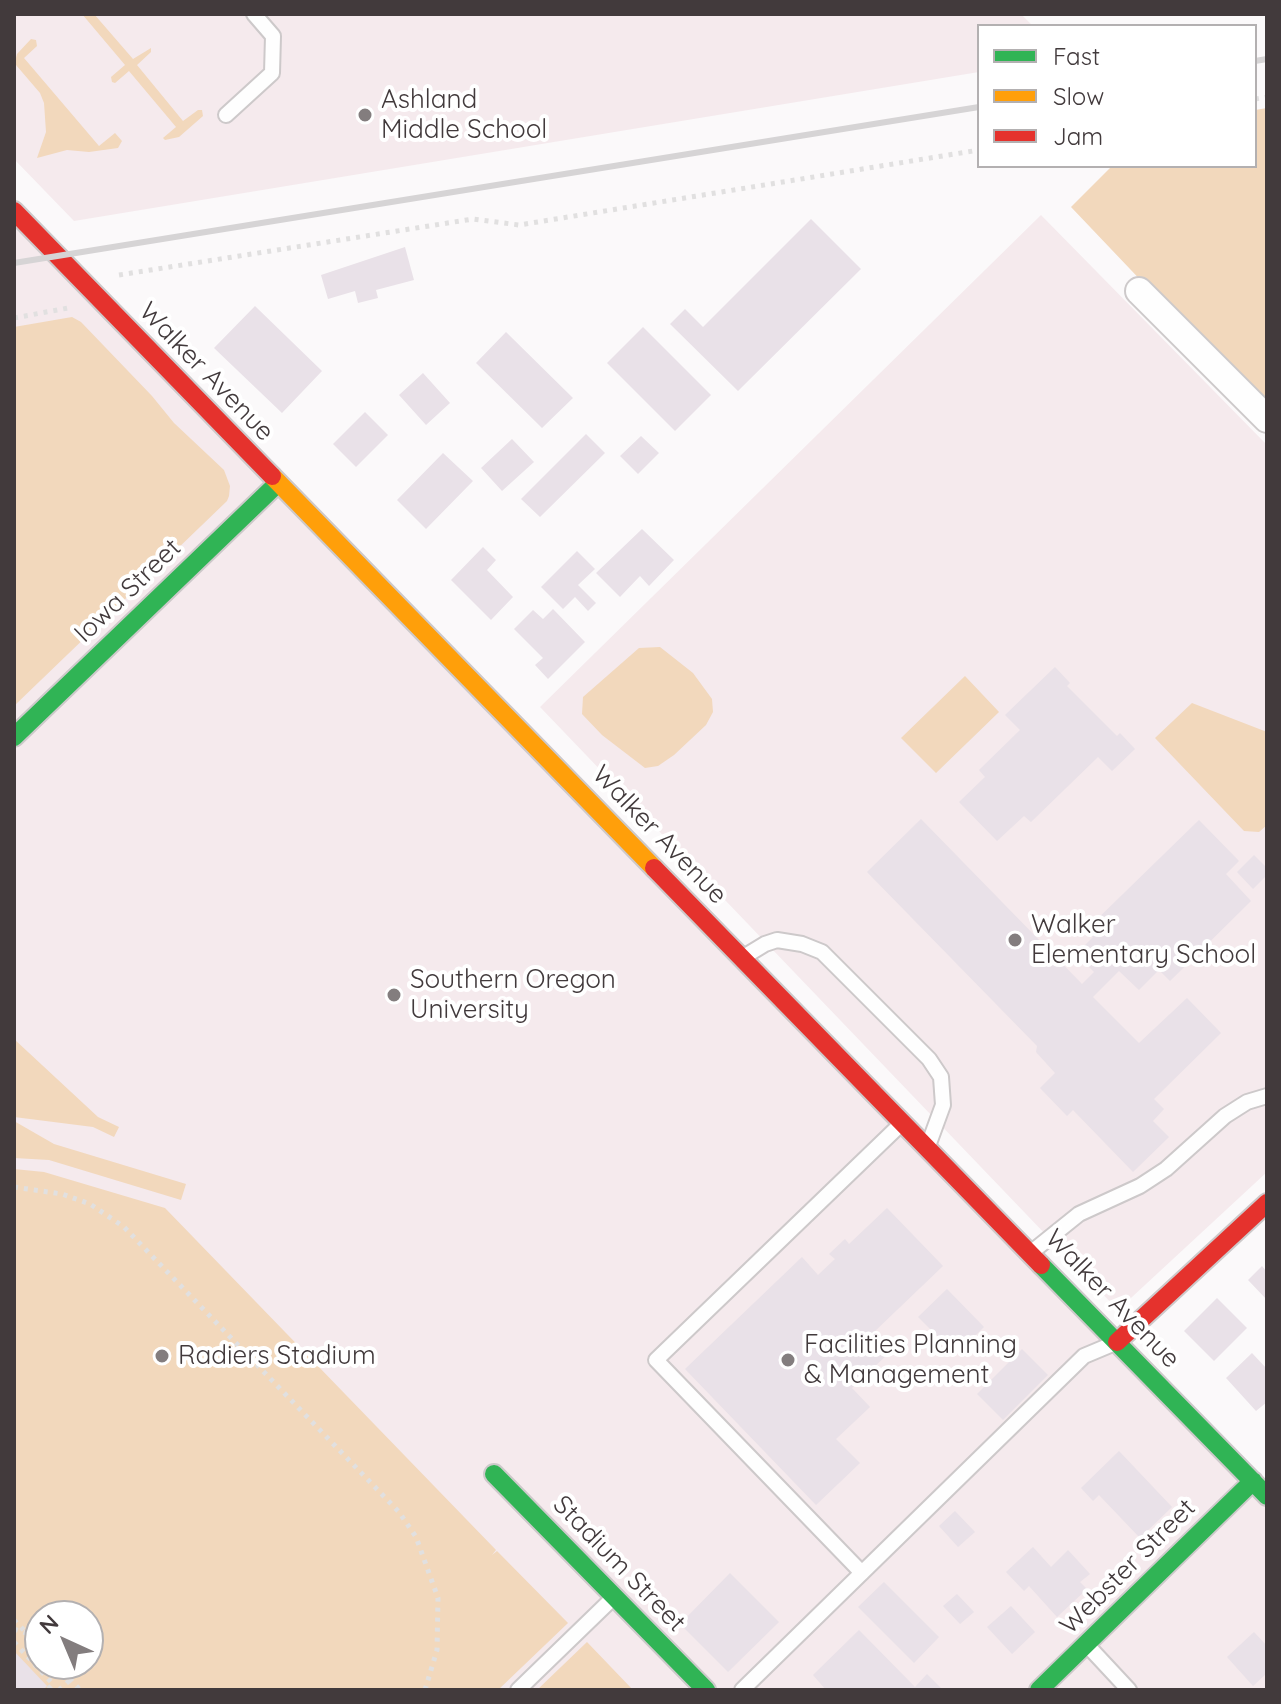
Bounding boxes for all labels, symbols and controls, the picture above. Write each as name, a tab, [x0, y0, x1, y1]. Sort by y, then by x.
legend	[977, 24, 1257, 168]
text: Fast	[1053, 41, 1100, 71]
text: Slow	[1053, 81, 1104, 111]
place label: Ashland Middle School	[381, 84, 547, 146]
marker: Ashland Middle School	[356, 106, 374, 124]
text: Jam	[1053, 121, 1103, 151]
street label: Walker Avenue	[132, 296, 280, 448]
street label: Iowa Street	[68, 533, 188, 649]
street label: Walker Avenue	[585, 759, 733, 911]
place label: Walker Elementary School	[1031, 909, 1256, 970]
marker: Walker Elementary School	[1006, 931, 1024, 949]
place label: Southern Oregon University	[410, 964, 616, 1026]
marker: Southern Oregon University	[385, 986, 403, 1004]
street label: Walker Avenue	[1038, 1223, 1186, 1375]
place label: Facilities Planning & Management	[804, 1329, 1017, 1390]
place label: Radiers Stadium	[178, 1340, 376, 1372]
marker: Radiers Stadium	[153, 1347, 171, 1365]
marker: Facilities Planning & Management	[779, 1351, 797, 1369]
street label: Stadium Street	[546, 1489, 692, 1639]
street label: Webster Street	[1054, 1493, 1202, 1641]
north arrow	[24, 1600, 104, 1680]
text: N	[33, 1608, 64, 1640]

